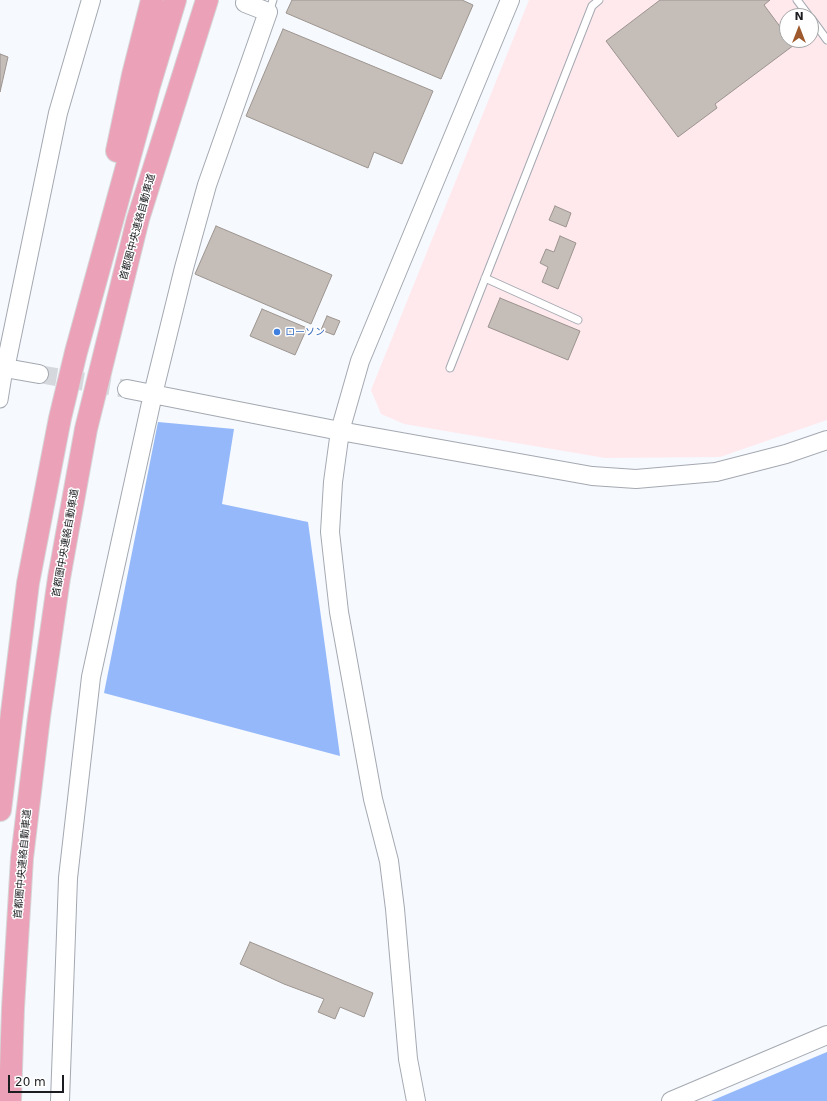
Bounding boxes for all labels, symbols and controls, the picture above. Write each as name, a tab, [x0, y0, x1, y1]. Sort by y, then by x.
north arrow	[779, 8, 819, 48]
text: N	[794, 10, 804, 23]
street label: 首都圏中央連絡自動車道	[118, 172, 158, 282]
place label: ローソン	[285, 326, 325, 338]
marker: ローソン	[272, 327, 282, 337]
street label: 首都圏中央連絡自動車道	[51, 488, 81, 598]
street label: 首都圏中央連絡自動車道	[12, 809, 34, 919]
scale bar	[10, 1067, 66, 1093]
text: 20 m	[15, 1075, 46, 1089]

